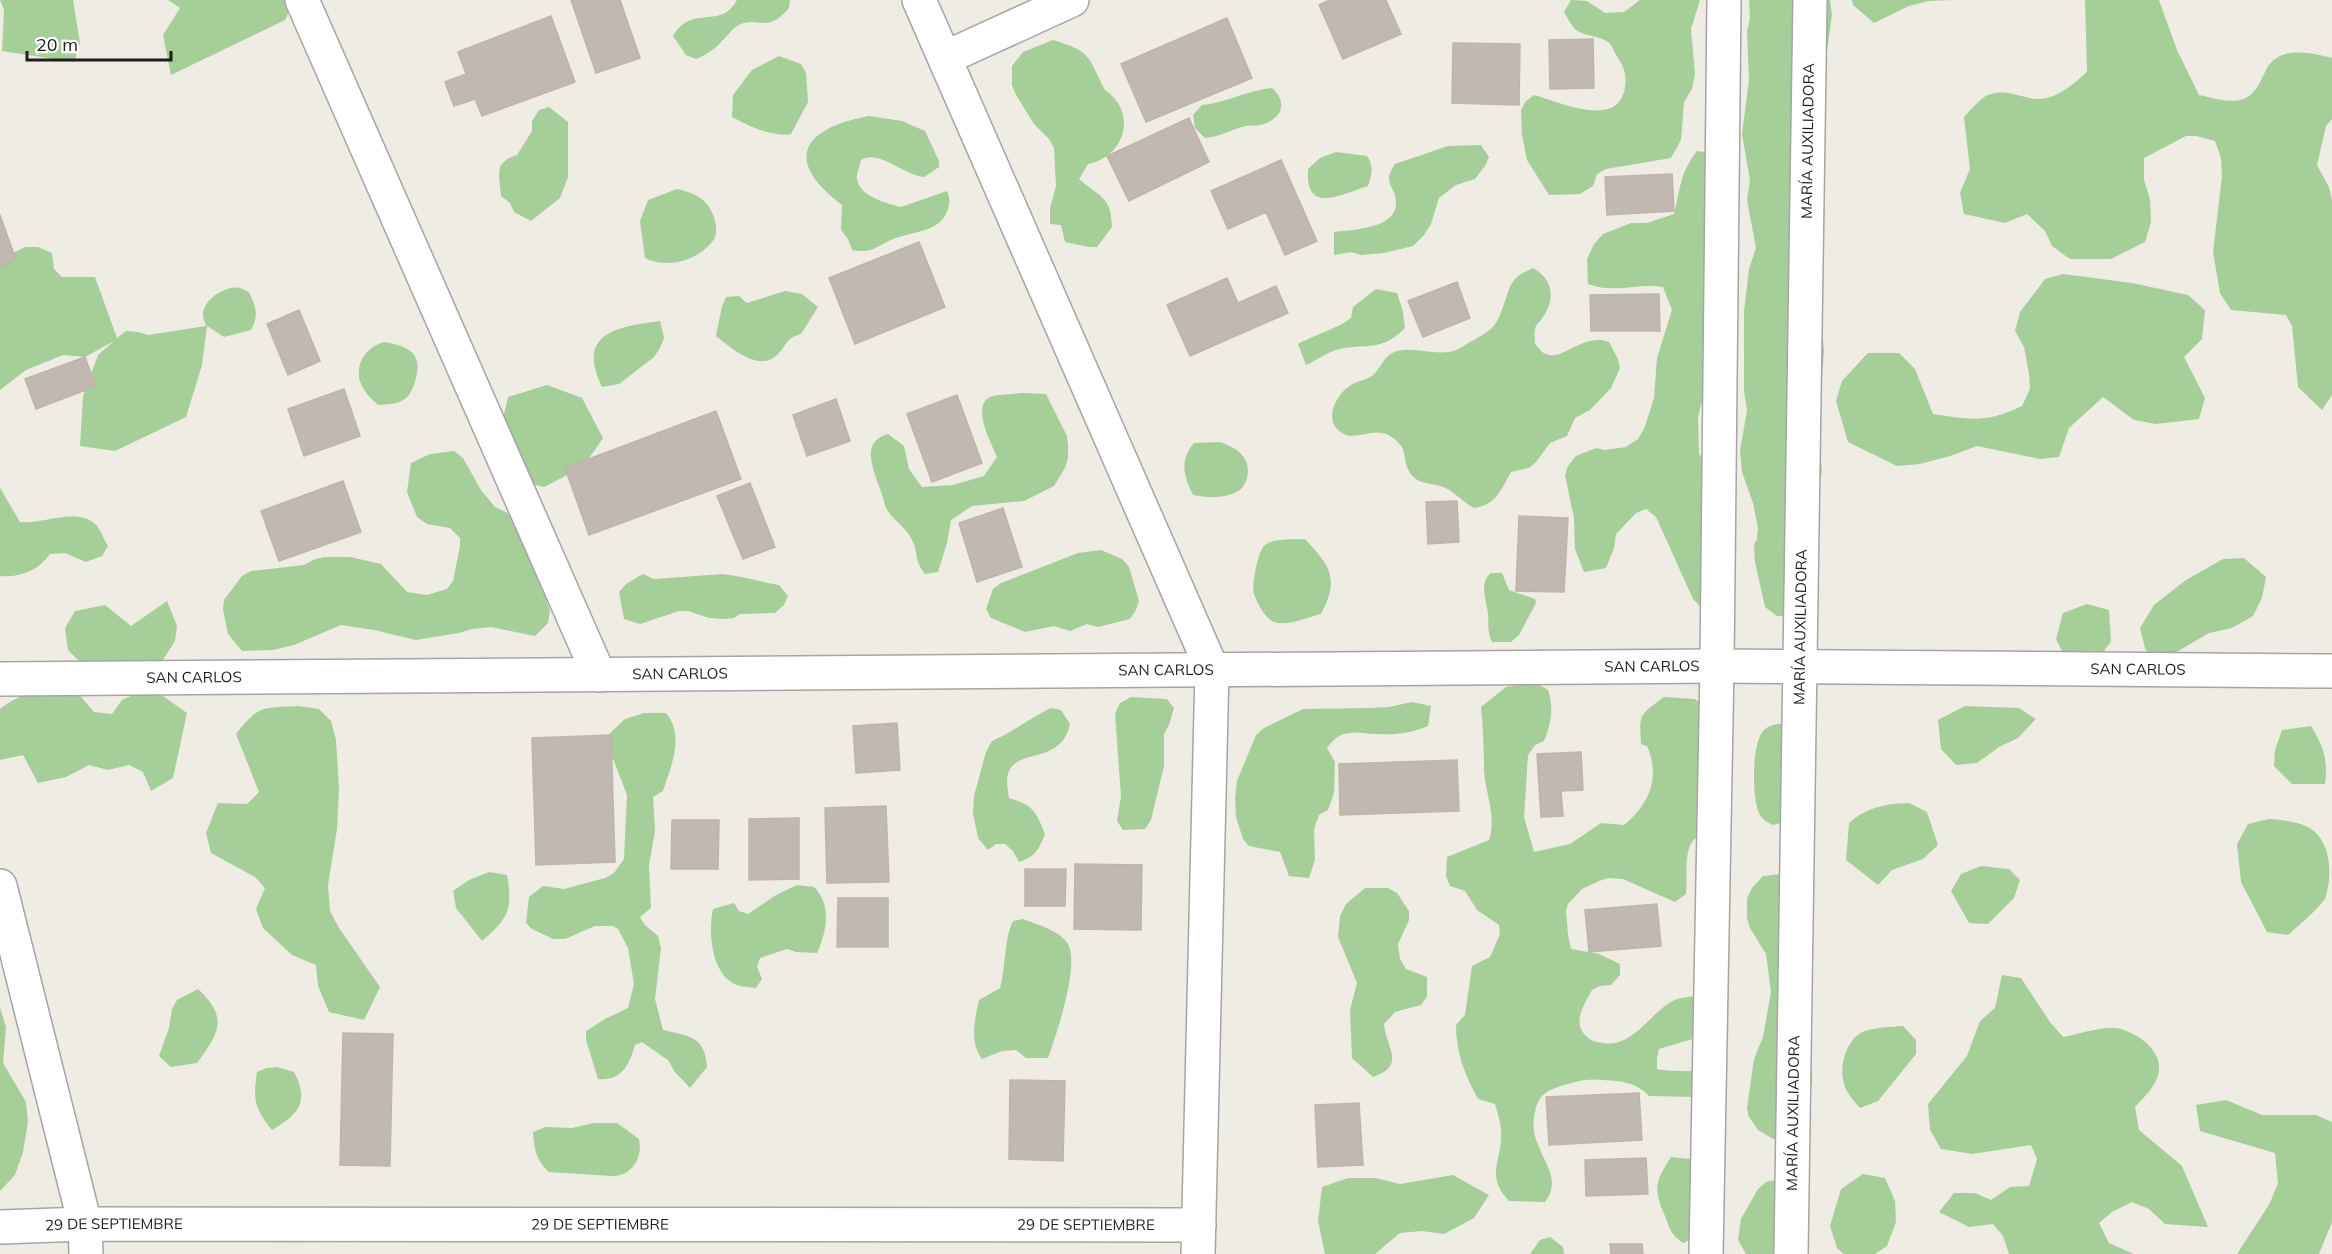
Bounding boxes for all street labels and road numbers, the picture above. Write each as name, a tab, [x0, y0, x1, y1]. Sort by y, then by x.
street label: MARÍA AUXILIADORA	[1797, 63, 1818, 219]
street label: MARÍA AUXILIADORA	[1789, 549, 1811, 705]
street label: SAN CARLOS	[1604, 656, 1700, 676]
street label: SAN CARLOS	[2090, 659, 2186, 679]
street label: SAN CARLOS	[1118, 660, 1214, 680]
street label: SAN CARLOS	[632, 663, 728, 683]
street label: SAN CARLOS	[146, 667, 242, 687]
street label: MARÍA AUXILIADORA	[1782, 1035, 1803, 1191]
street label: 29 DE SEPTIEMBRE	[45, 1214, 183, 1234]
street label: 29 DE SEPTIEMBRE	[531, 1214, 669, 1234]
street label: 29 DE SEPTIEMBRE	[1017, 1215, 1155, 1234]

